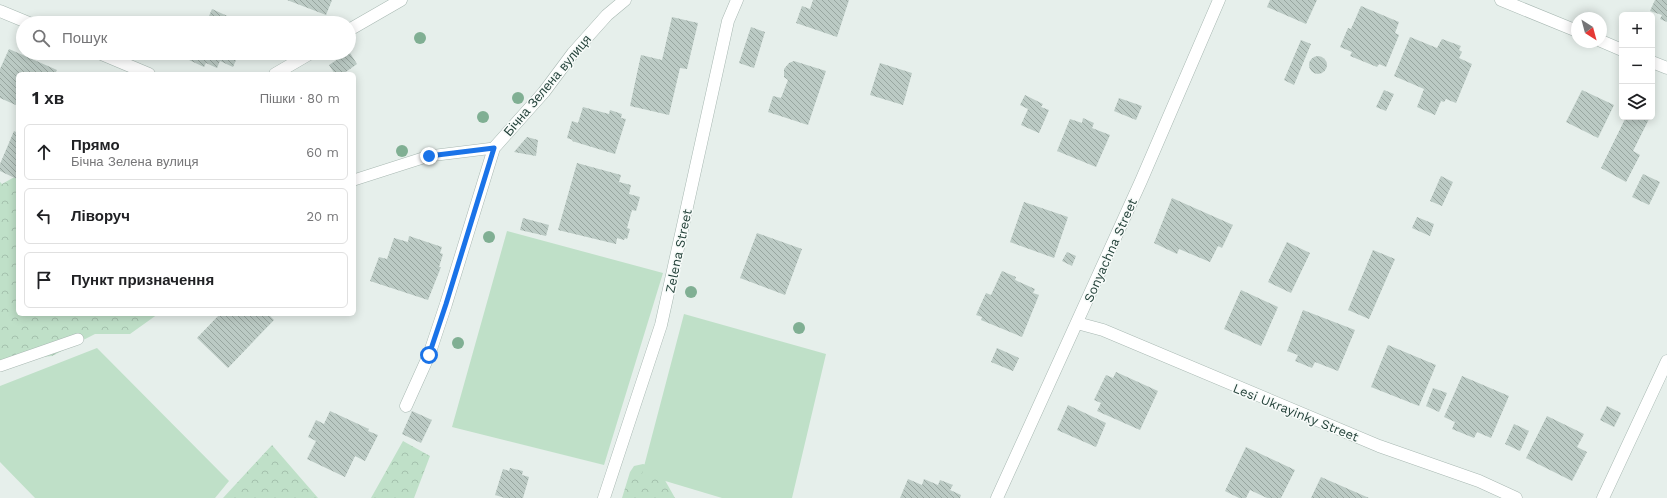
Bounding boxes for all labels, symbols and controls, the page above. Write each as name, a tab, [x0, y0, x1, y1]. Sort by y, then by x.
north arrow	[1571, 12, 1607, 48]
map controls	[1619, 12, 1655, 120]
button: +	[1619, 12, 1655, 48]
search box	[16, 16, 356, 60]
icon: search	[30, 27, 52, 49]
text: Пошук	[62, 29, 107, 47]
street label: Бічна Зелена вулиця	[501, 32, 594, 139]
button: −	[1619, 48, 1655, 84]
button: layers	[1619, 84, 1655, 120]
text: 1 хв	[32, 88, 64, 108]
text: Пішки · 80 m	[260, 91, 340, 106]
text: Прямо	[71, 136, 120, 154]
icon: ahead	[33, 141, 55, 163]
text: 60 m	[306, 145, 339, 160]
route end	[420, 147, 438, 165]
text: Бічна Зелена вулиця	[71, 154, 199, 169]
street label: Sonyachna Street	[1081, 196, 1140, 304]
icon: left	[33, 205, 55, 227]
text: Ліворуч	[71, 207, 130, 225]
street label: Zelena Street	[662, 207, 695, 294]
text: 20 m	[307, 209, 339, 224]
icon: arrive	[33, 269, 55, 291]
text: Пункт призначення	[71, 271, 214, 289]
route start	[420, 346, 438, 364]
street label: Lesi Ukrayinky Street	[1231, 380, 1361, 445]

